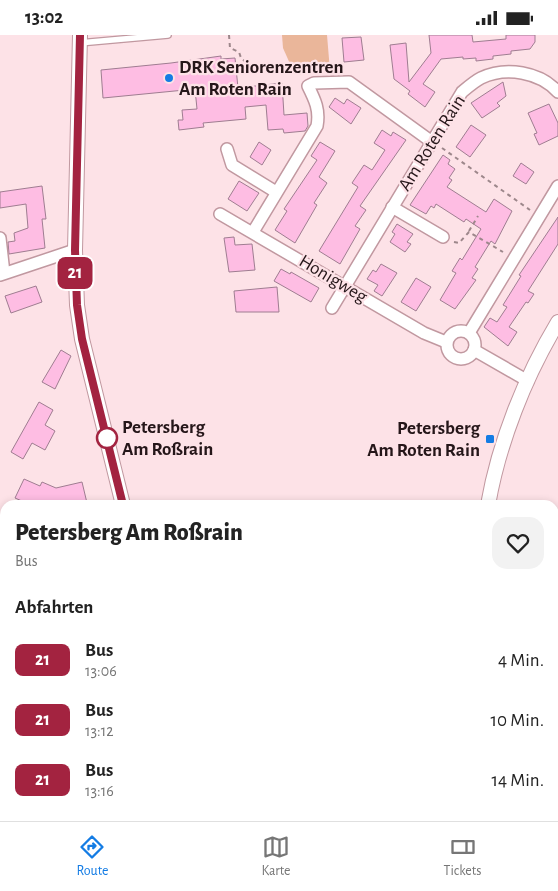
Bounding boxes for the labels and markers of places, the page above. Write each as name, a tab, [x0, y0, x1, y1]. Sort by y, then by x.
place label: DRK Seniorenzentren Am Roten Rain	[179, 58, 344, 99]
marker: DRK Seniorenzentren Am Roten Rain	[163, 72, 175, 84]
place label: Petersberg Am Roßrain	[122, 418, 213, 459]
place label: Petersberg Am Roten Rain	[367, 419, 480, 460]
marker: Petersberg Am Roßrain	[96, 427, 118, 449]
marker: Petersberg Am Roten Rain	[484, 433, 496, 445]

